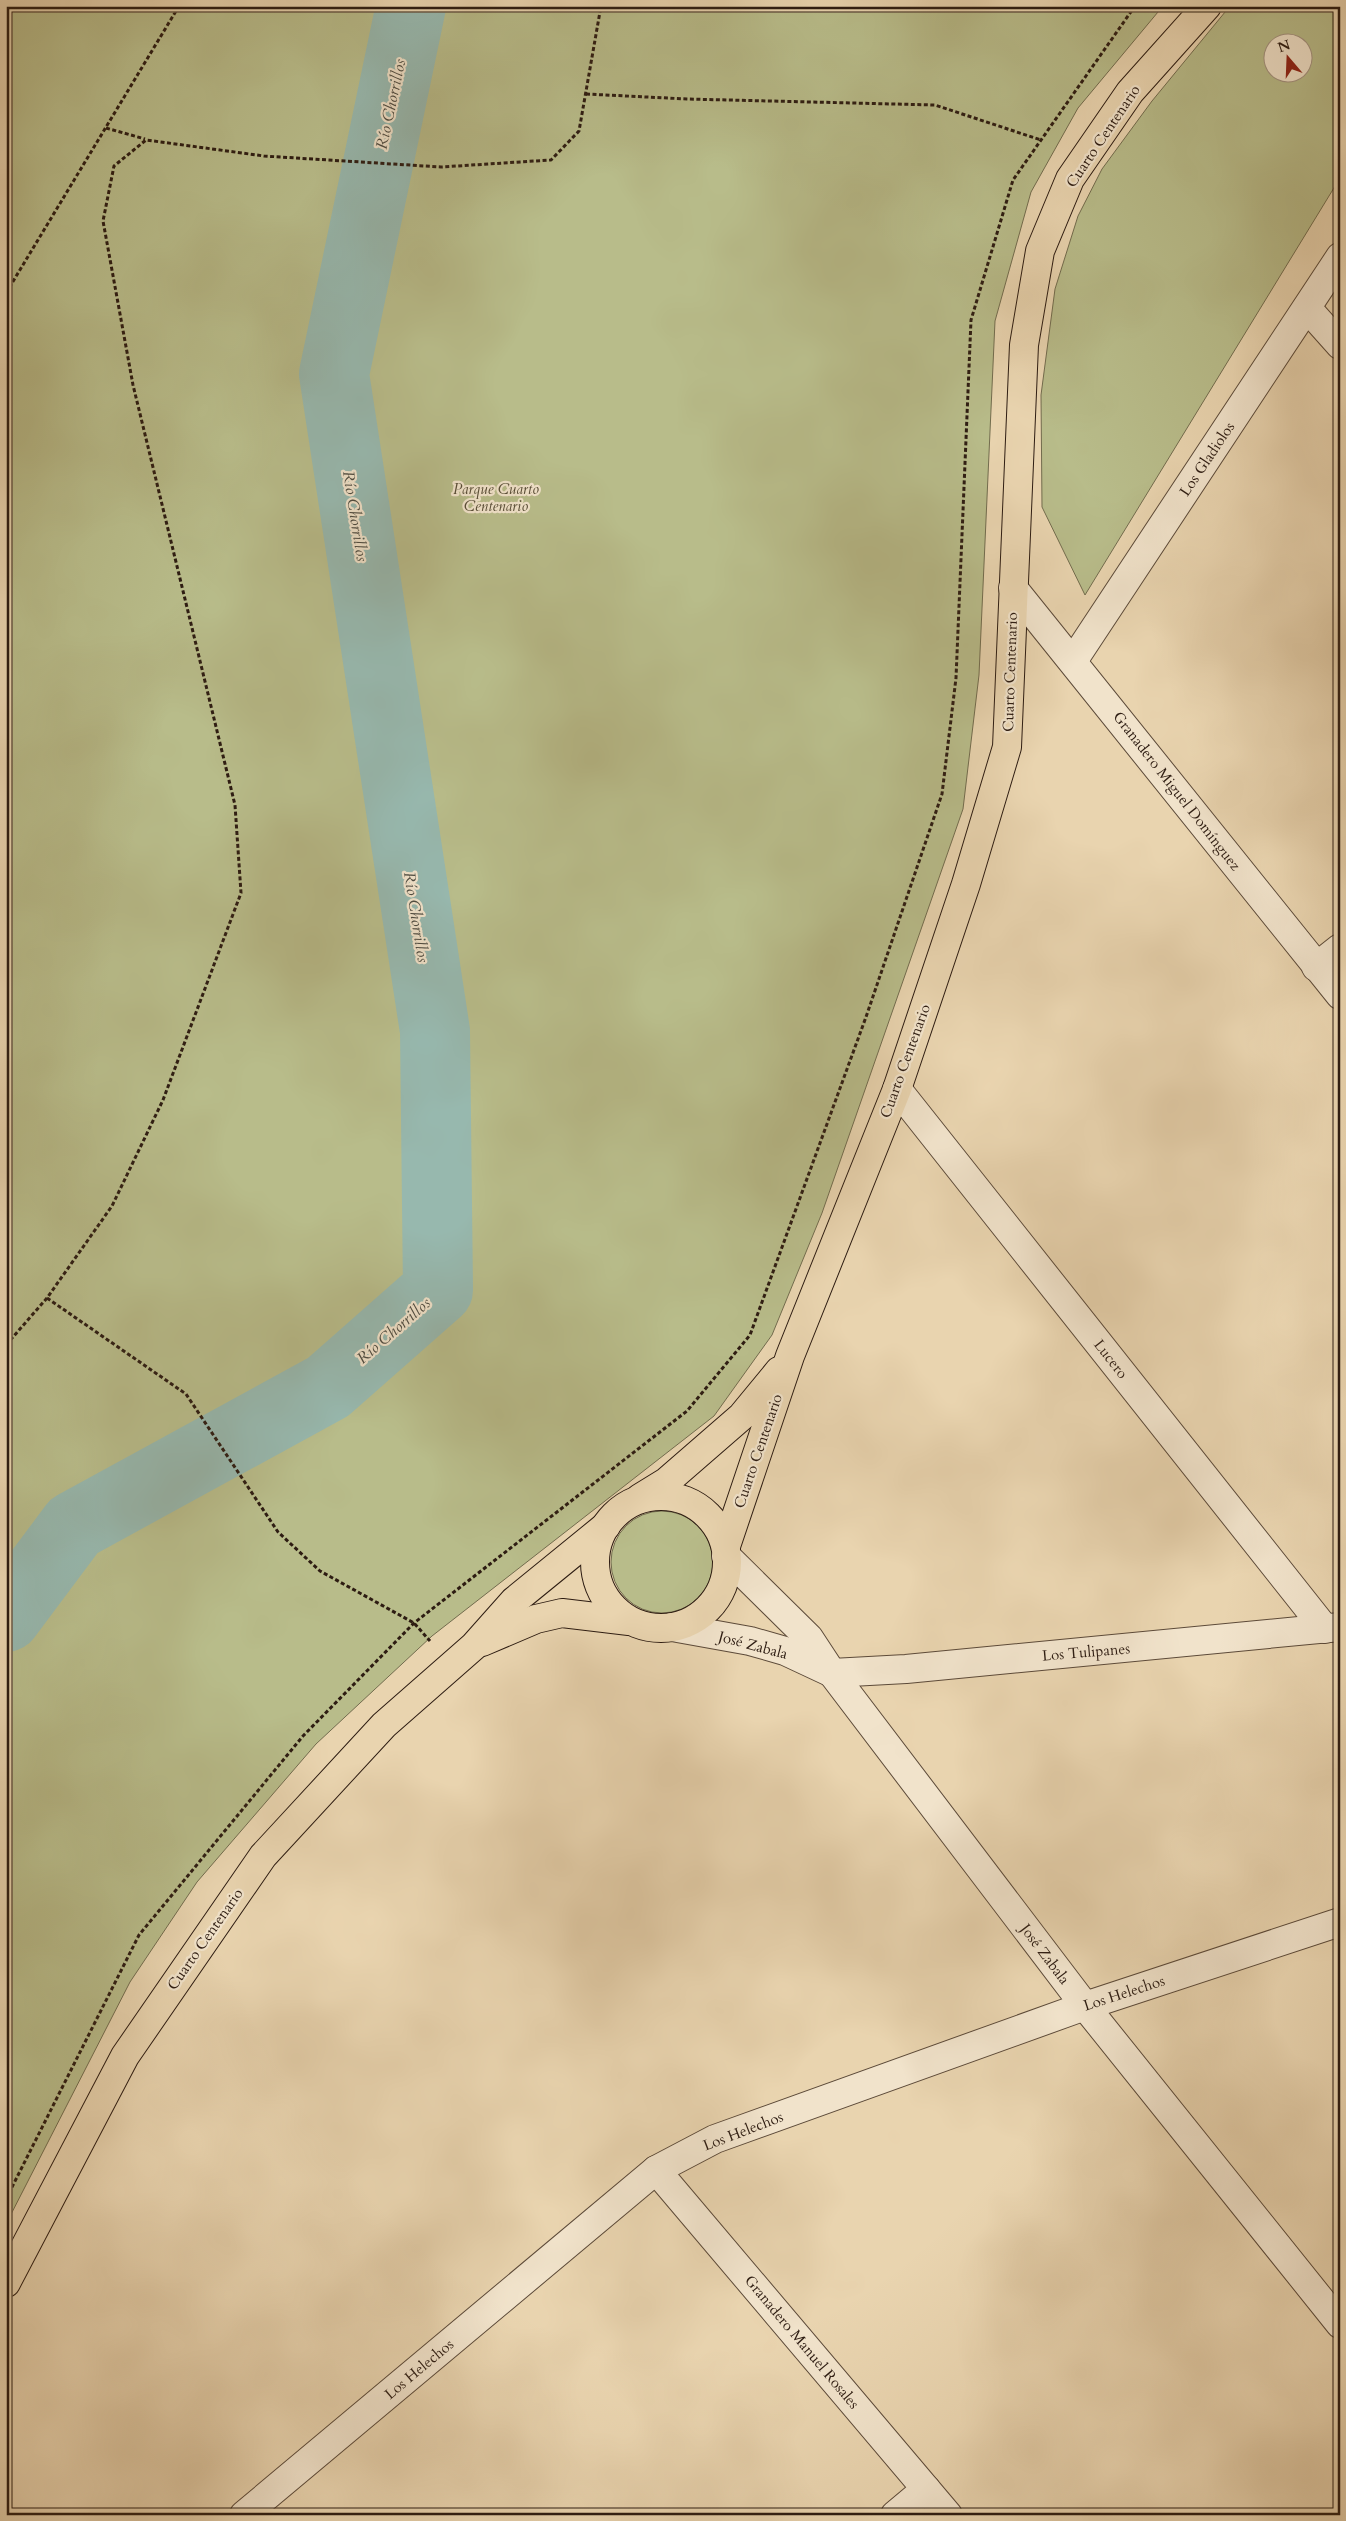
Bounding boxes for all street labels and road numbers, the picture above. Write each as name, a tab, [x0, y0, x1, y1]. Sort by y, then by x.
street label: Cuarto Centenario	[1061, 81, 1145, 191]
street label: Los Gladiolos	[1175, 418, 1239, 500]
street label: Cuarto Centenario	[998, 612, 1022, 732]
street label: Granadero Miguel Domínguez	[1109, 707, 1246, 875]
street label: Cuarto Centenario	[875, 1001, 935, 1121]
street label: Lucero	[1089, 1335, 1133, 1383]
street label: Cuarto Centenario	[729, 1391, 787, 1511]
street label: José Zabala	[714, 1626, 790, 1664]
street label: Los Tulipanes	[1041, 1638, 1131, 1666]
street label: Cuarto Centenario	[162, 1884, 248, 1994]
street label: José Zabala	[1014, 1918, 1075, 1989]
street label: Los Helechos	[1081, 1970, 1167, 2016]
street label: Los Helechos	[700, 2107, 786, 2155]
street label: Granadero Manuel Rosales	[740, 2271, 864, 2413]
street label: Los Helechos	[380, 2334, 458, 2404]

